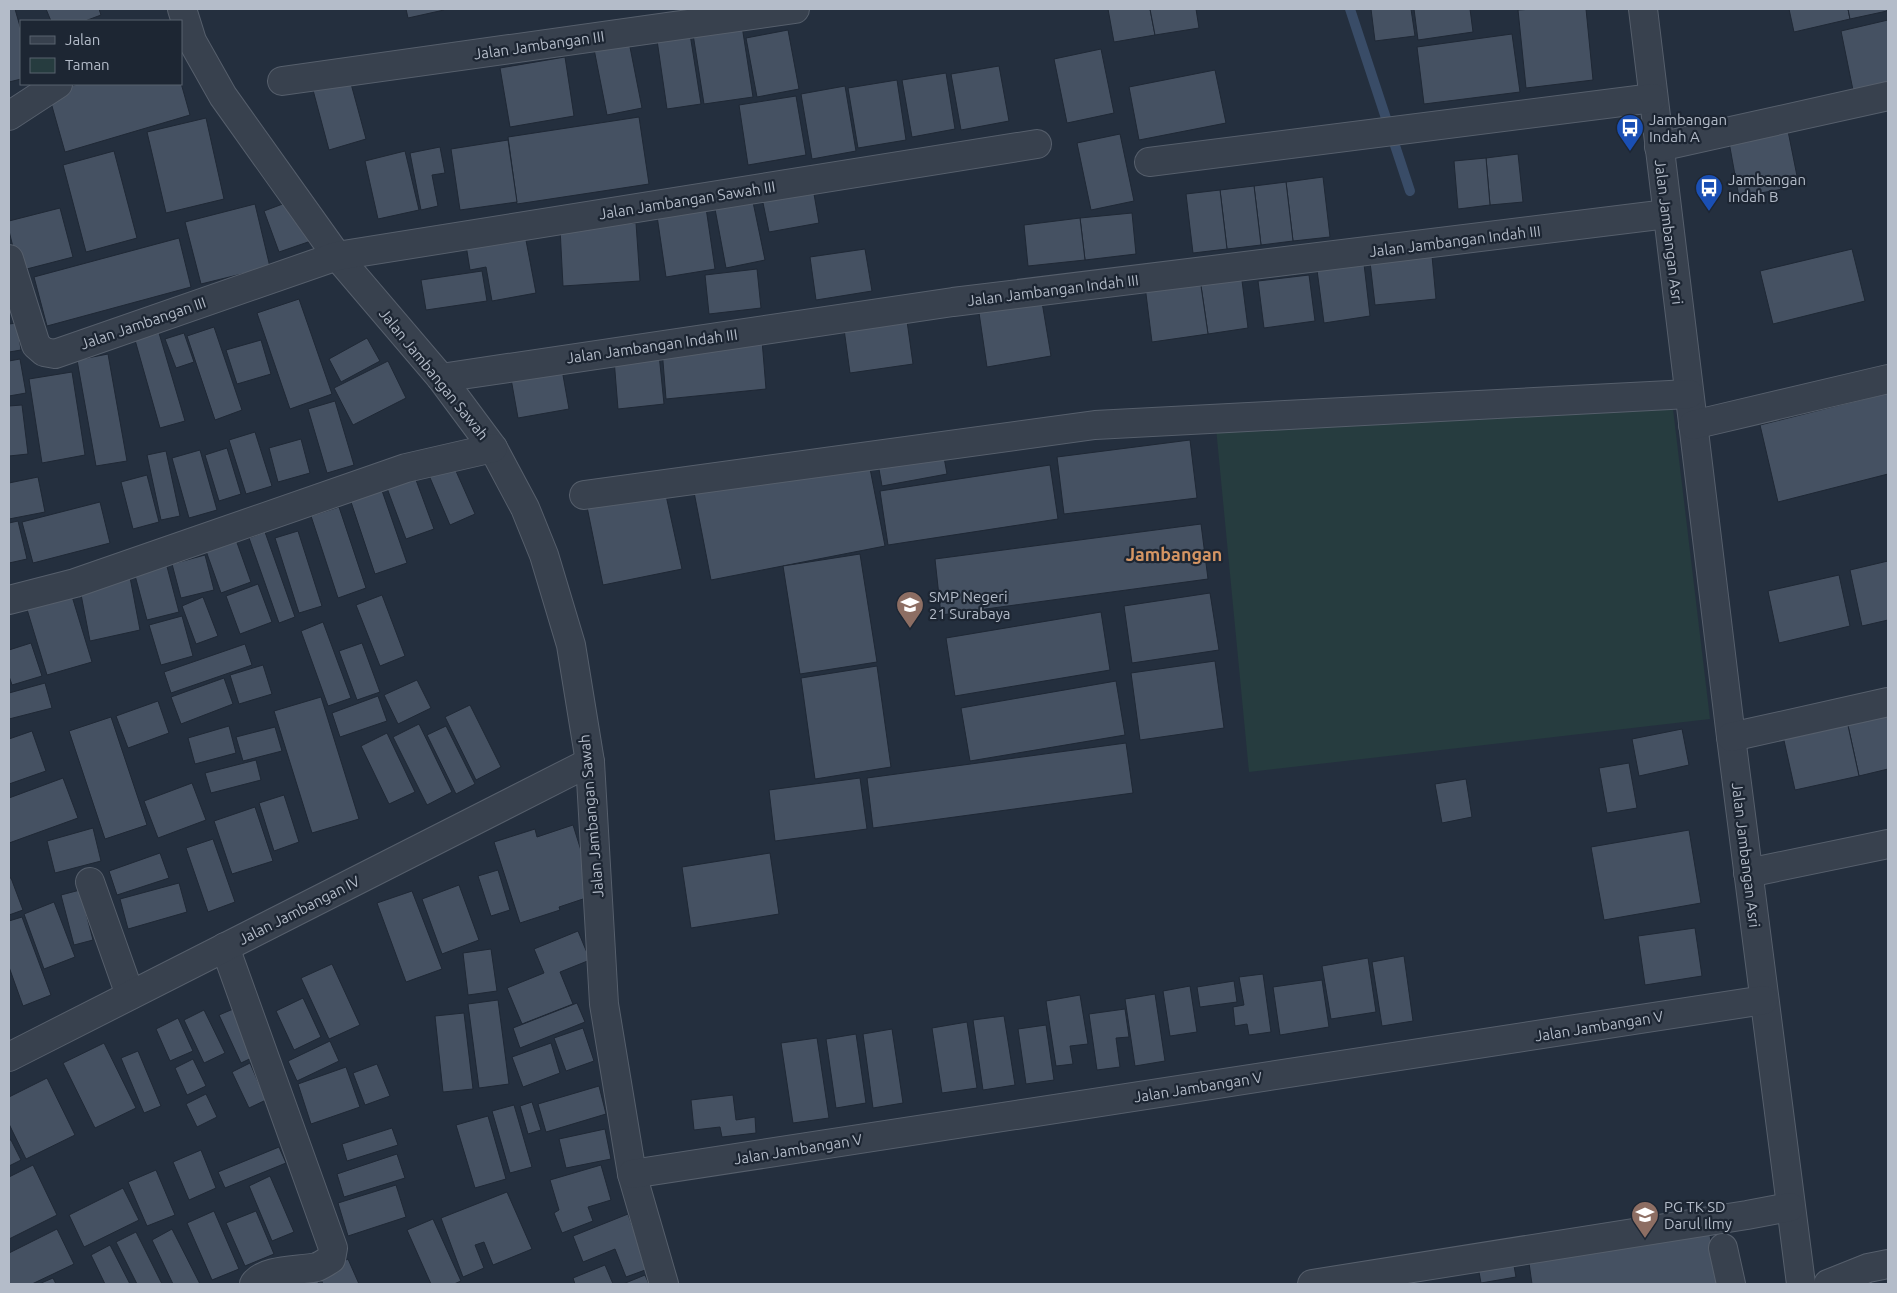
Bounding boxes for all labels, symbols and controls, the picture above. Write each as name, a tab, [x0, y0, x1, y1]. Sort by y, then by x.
legend	[20, 20, 182, 85]
street label: Jalan Jambangan III	[473, 27, 605, 63]
text: Jalan	[65, 31, 100, 48]
text: Taman	[65, 56, 110, 73]
place label: Jambangan Indah A	[1649, 111, 1727, 145]
bus stop icon: Jambangan Indah A	[1615, 113, 1645, 152]
street label: Jalan Jambangan Asri	[1652, 159, 1686, 305]
place label: Jambangan Indah B	[1728, 171, 1806, 205]
bus stop icon: Jambangan Indah B	[1694, 173, 1724, 212]
street label: Jalan Jambangan Sawah III	[597, 178, 777, 222]
street label: Jalan Jambangan Indah III	[1368, 222, 1542, 260]
street label: Jalan Jambangan Indah III	[966, 271, 1140, 309]
street label: Jalan Jambangan III	[78, 294, 208, 352]
street label: Jalan Jambangan Sawah	[376, 305, 492, 443]
street label: Jalan Jambangan Indah III	[565, 326, 739, 366]
district label: Jambangan	[1126, 544, 1222, 564]
place label: SMP Negeri 21 Surabaya	[929, 588, 1011, 622]
school or university icon: SMP Negeri 21 Surabaya	[895, 590, 925, 629]
street label: Jalan Jambangan Sawah	[575, 734, 607, 898]
street label: Jalan Jambangan Asri	[1729, 782, 1763, 928]
street label: Jalan Jambangan IV	[236, 872, 363, 948]
street label: Jalan Jambangan V	[1534, 1007, 1665, 1045]
street label: Jalan Jambangan V	[1133, 1068, 1264, 1106]
street label: Jalan Jambangan V	[733, 1130, 864, 1168]
place label: PG TK SD Darul Ilmy	[1664, 1198, 1732, 1232]
school or university icon: PG TK SD Darul Ilmy	[1630, 1200, 1660, 1239]

